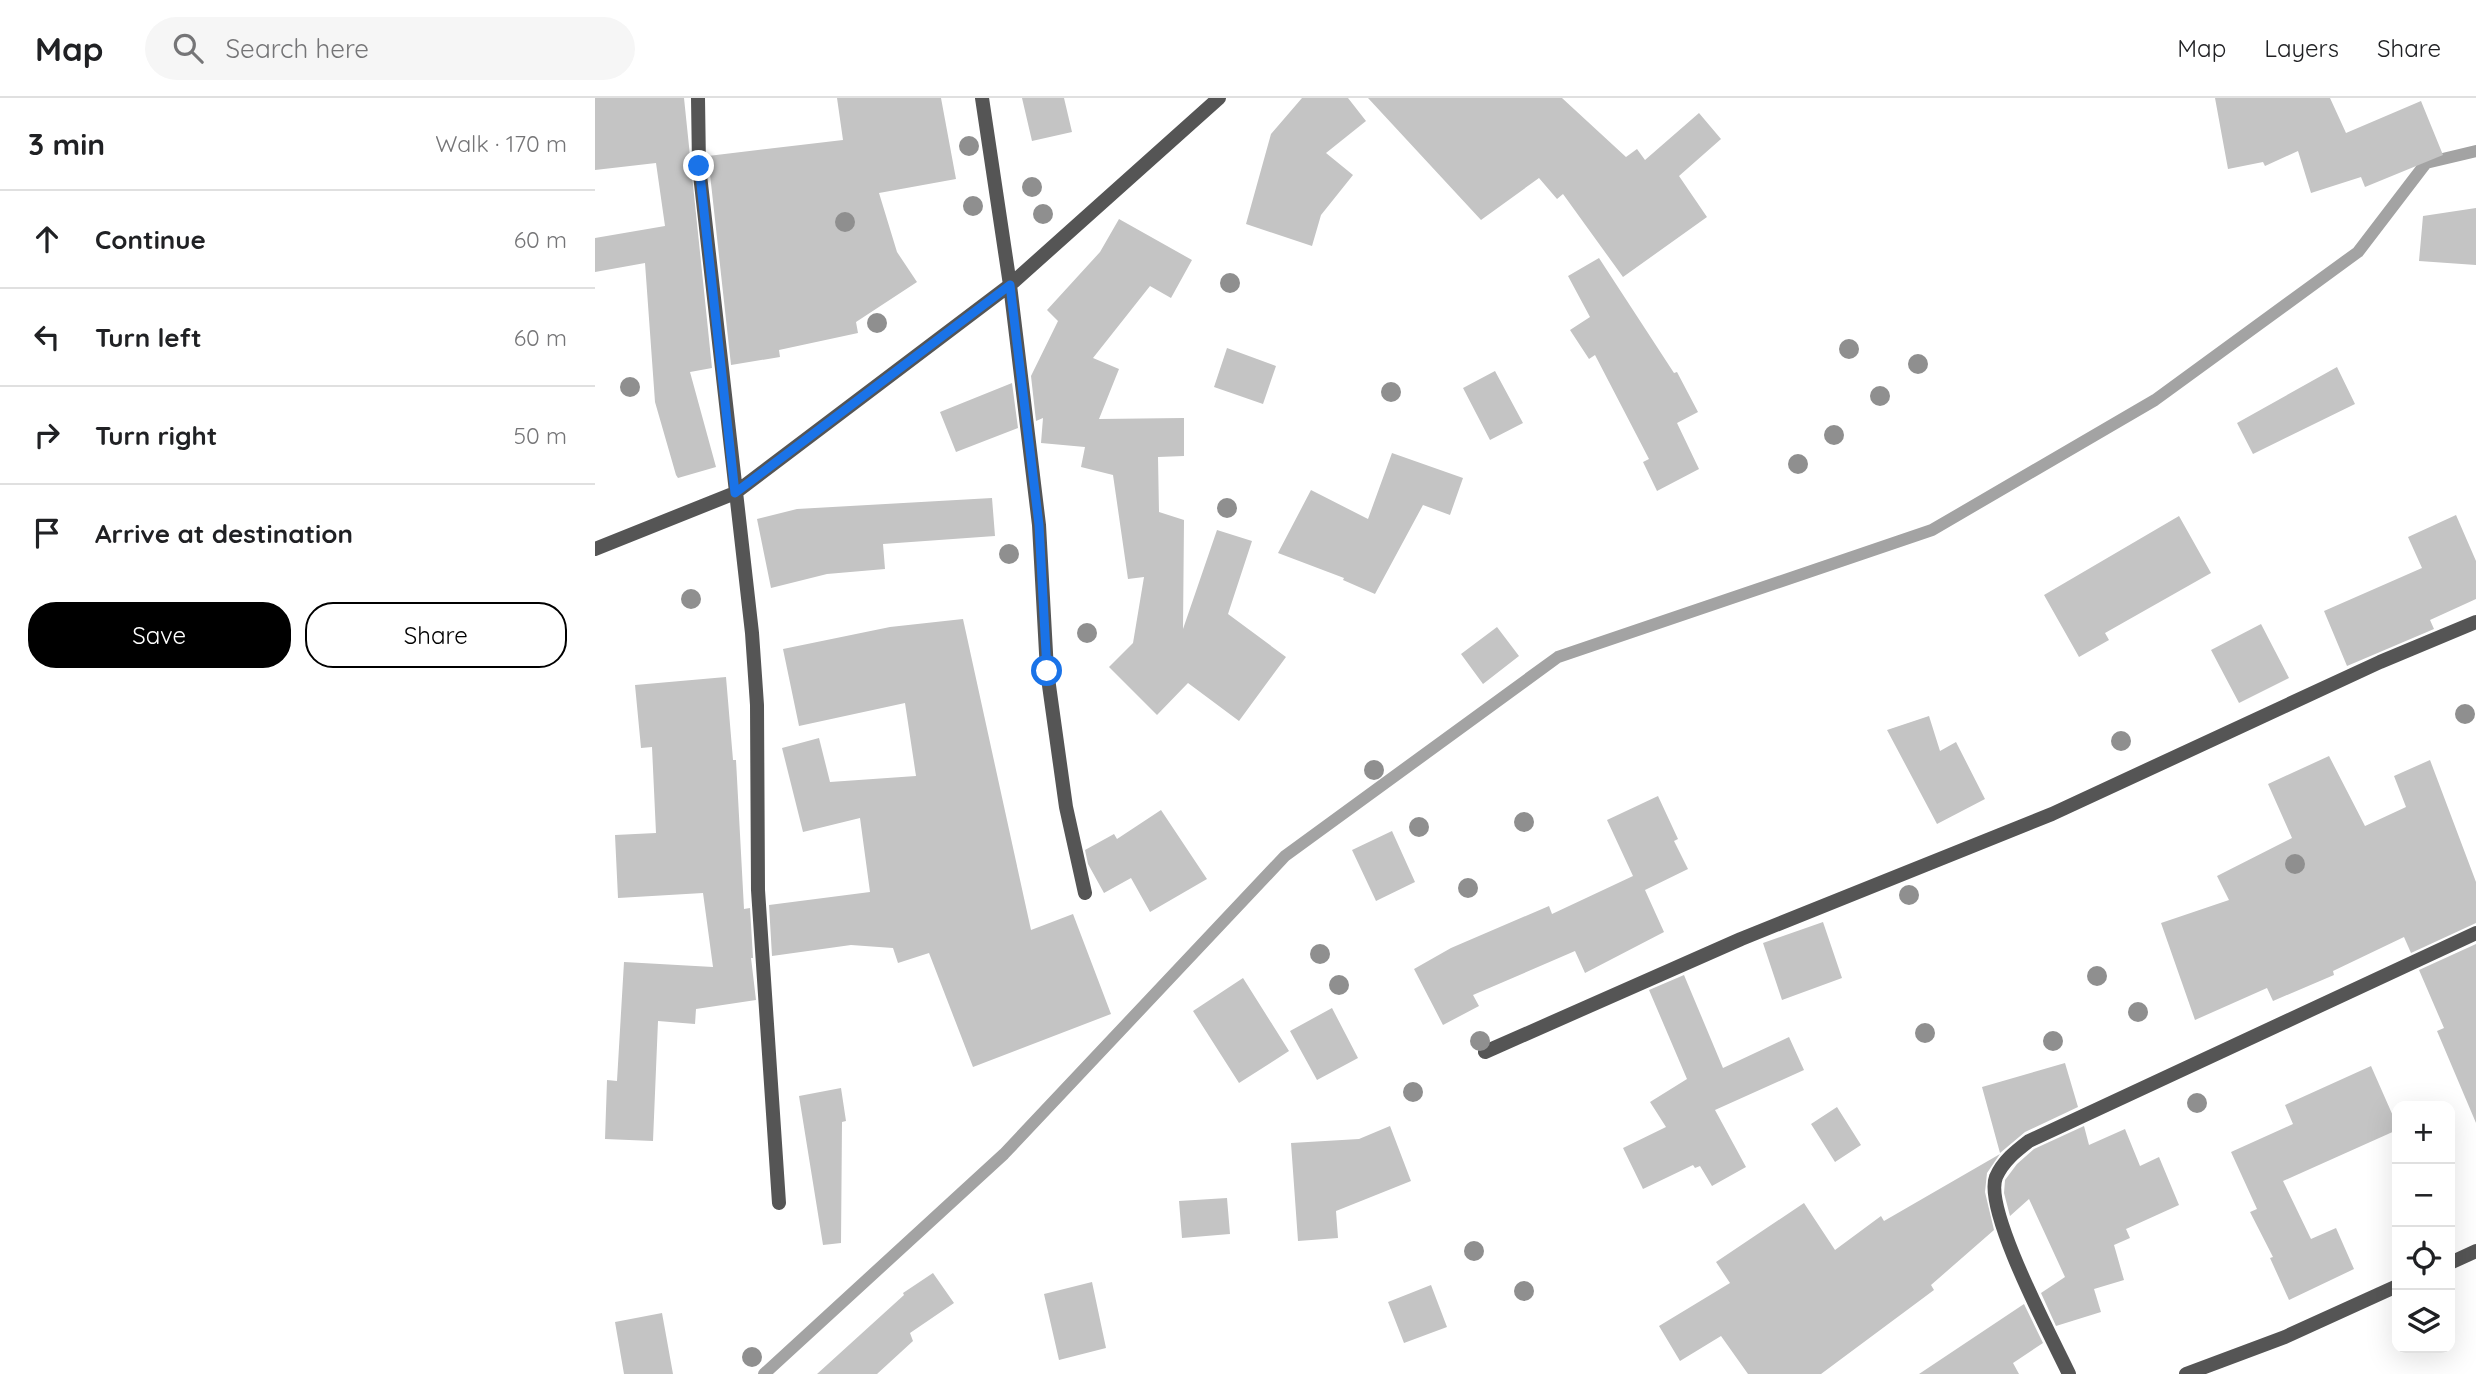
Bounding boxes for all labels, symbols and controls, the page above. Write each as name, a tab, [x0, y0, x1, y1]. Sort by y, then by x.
search box	[145, 17, 635, 80]
text: Map	[35, 28, 103, 69]
icon: search	[169, 29, 207, 67]
text: Search here	[225, 32, 369, 65]
text: Map	[2177, 33, 2226, 63]
text: Layers	[2264, 33, 2339, 63]
text: Share	[2377, 33, 2441, 63]
text: 3 min	[28, 125, 105, 163]
text: Walk · 170 m	[435, 129, 567, 158]
route end	[683, 150, 714, 181]
icon: ahead	[28, 220, 66, 258]
text: Continue	[95, 223, 206, 256]
text: 60 m	[514, 225, 567, 254]
icon: left	[28, 318, 66, 356]
text: Turn left	[95, 321, 202, 354]
text: 60 m	[514, 323, 567, 352]
icon: right	[28, 416, 66, 454]
text: Turn right	[95, 419, 217, 452]
text: 50 m	[514, 421, 567, 450]
icon: arrive	[28, 514, 66, 552]
text: Arrive at destination	[95, 517, 353, 550]
button: Save	[28, 602, 291, 668]
button: Share	[305, 602, 567, 668]
route start	[1031, 655, 1062, 686]
map controls	[2392, 1101, 2455, 1353]
button: +	[2392, 1101, 2455, 1164]
button: −	[2392, 1164, 2455, 1227]
button: locate	[2392, 1227, 2455, 1290]
button: layers	[2392, 1290, 2455, 1353]

